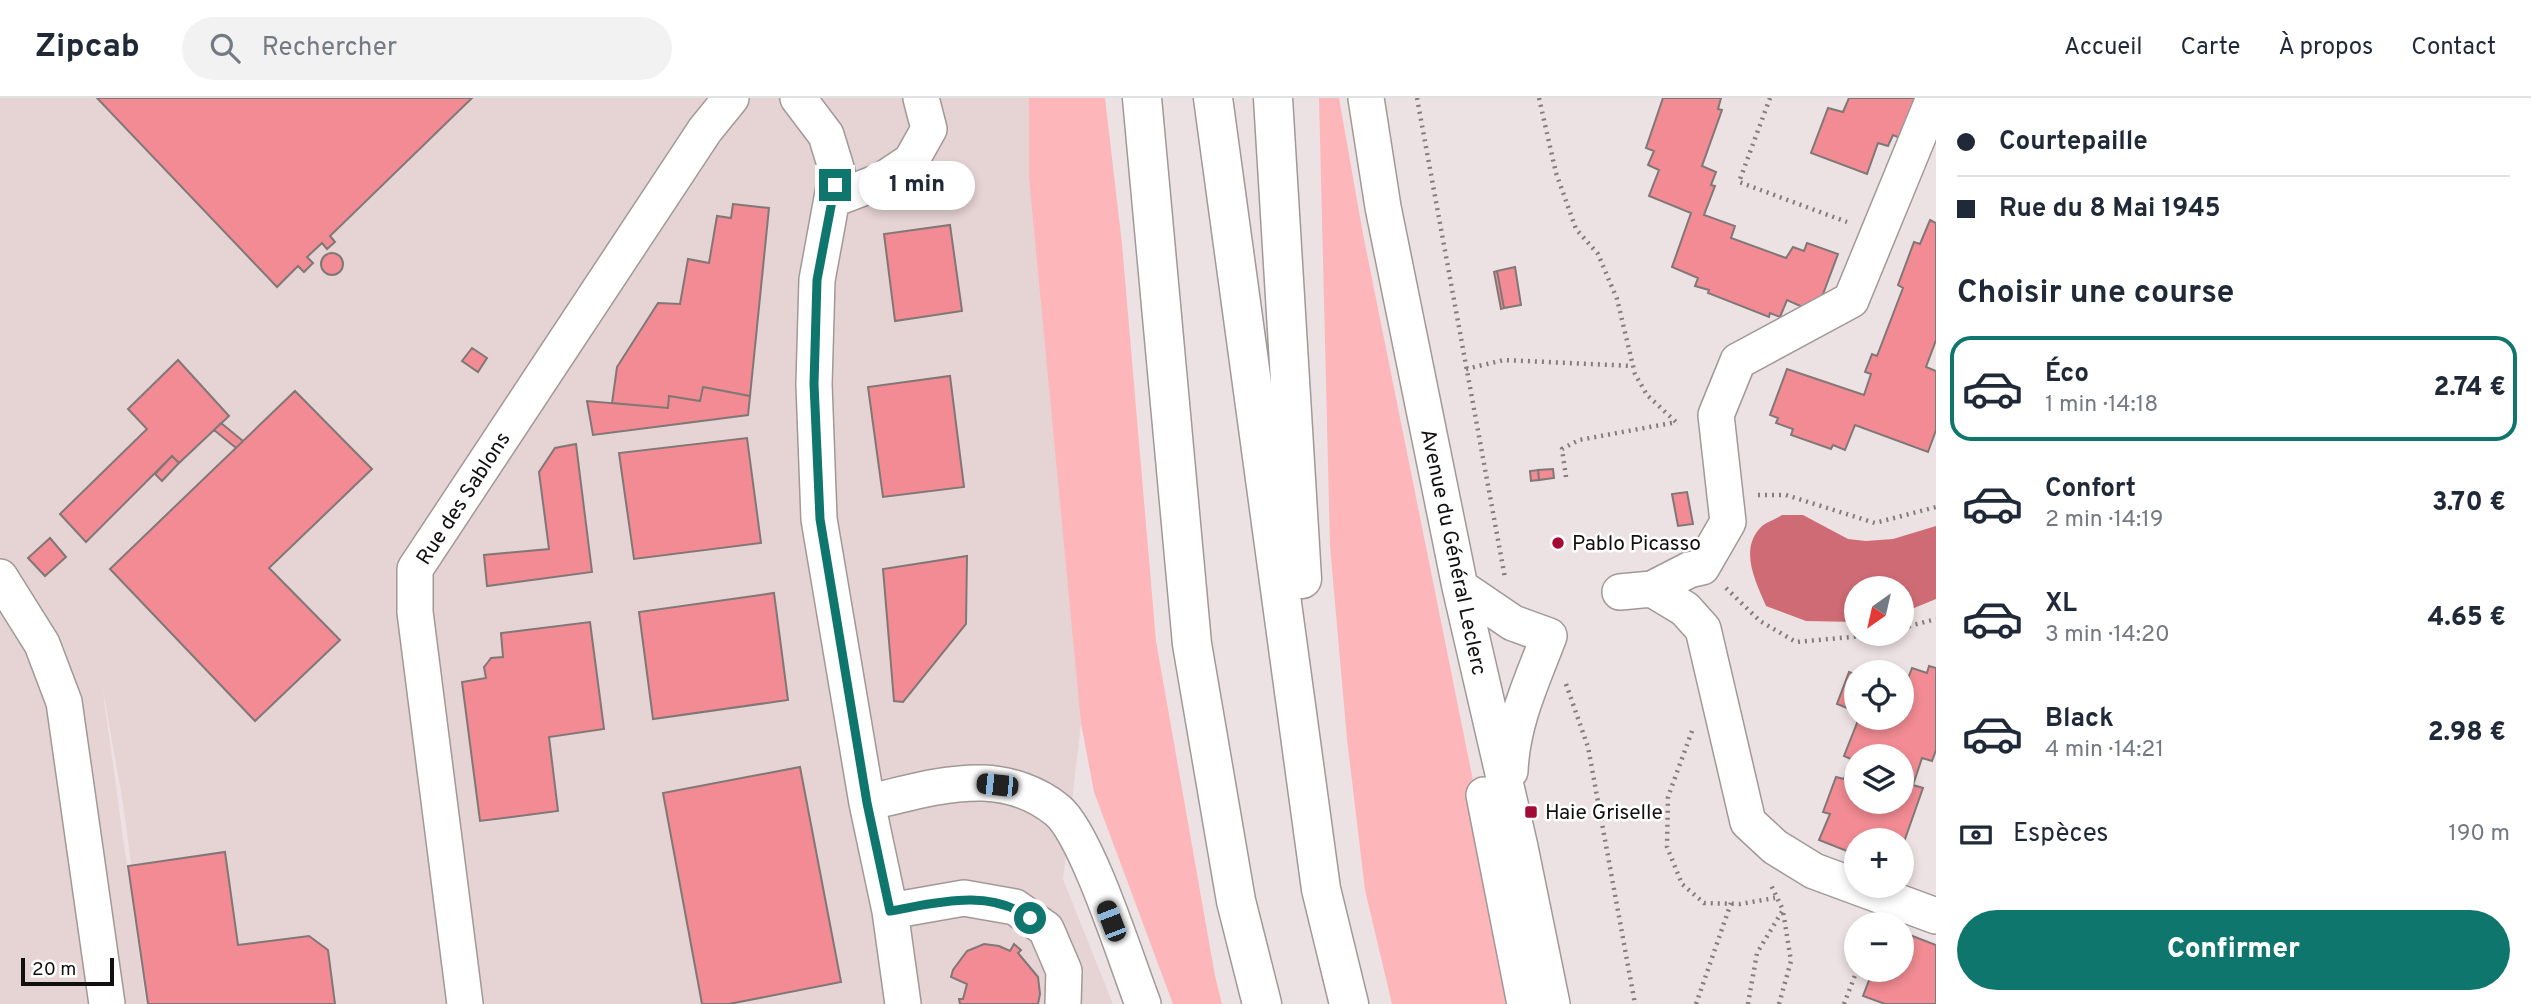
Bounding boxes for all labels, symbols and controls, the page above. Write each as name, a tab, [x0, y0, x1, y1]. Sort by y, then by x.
search box	[182, 17, 672, 80]
text: Zipcab	[35, 27, 140, 69]
icon: search	[206, 29, 244, 67]
text: Rechercher	[262, 32, 397, 65]
text: Accueil	[2064, 33, 2143, 63]
text: Carte	[2181, 33, 2240, 63]
text: À propos	[2278, 33, 2373, 63]
text: Contact	[2411, 33, 2496, 63]
text: Courtepaille	[1999, 126, 2148, 159]
callout: 1 min	[860, 160, 975, 210]
route end	[819, 169, 851, 201]
text: 1 min	[889, 171, 945, 200]
text: Rue du 8 Mai 1945	[1999, 193, 2221, 226]
text: Choisir une course	[1957, 274, 2234, 314]
icon: car	[1961, 357, 2024, 420]
text: Éco	[2045, 358, 2089, 391]
text: 2.74 €	[2433, 372, 2506, 405]
text: 1 min · 14:18	[2045, 391, 2158, 420]
street label: Rue des Sablons	[411, 427, 517, 571]
street label: Avenue du Général Leclerc	[1413, 427, 1492, 678]
icon: car	[1961, 472, 2024, 535]
text: Confort	[2045, 473, 2136, 506]
text: 3.70 €	[2432, 487, 2506, 520]
text: 2 min · 14:19	[2045, 506, 2163, 535]
place label: Pablo Picasso	[1572, 531, 1701, 558]
marker: Pablo Picasso	[1550, 535, 1566, 551]
north arrow	[1844, 576, 1914, 646]
map controls	[1844, 576, 1914, 982]
icon: car	[1961, 587, 2024, 650]
text: XL	[2045, 588, 2077, 621]
text: 4.65 €	[2427, 602, 2506, 635]
text: 3 min · 14:20	[2045, 621, 2170, 650]
button: locate	[1844, 660, 1914, 730]
icon: car	[1961, 702, 2024, 765]
text: Black	[2045, 703, 2114, 736]
text: 2.98 €	[2428, 717, 2506, 750]
text: 4 min · 14:21	[2045, 736, 2164, 765]
button: layers	[1844, 744, 1914, 814]
car	[976, 772, 1019, 798]
place label: Haie Griselle	[1545, 800, 1663, 827]
marker: Haie Griselle	[1523, 804, 1539, 820]
icon: cash	[1957, 816, 1995, 854]
text: Espèces	[2013, 818, 2109, 851]
text: 190 m	[2448, 820, 2510, 849]
button: +	[1844, 828, 1914, 898]
car	[1094, 898, 1129, 944]
route start	[1014, 902, 1046, 934]
button: Confirmer	[1957, 910, 2510, 990]
button: −	[1844, 912, 1914, 982]
scale bar	[21, 955, 114, 987]
text: 20 m	[32, 958, 76, 982]

